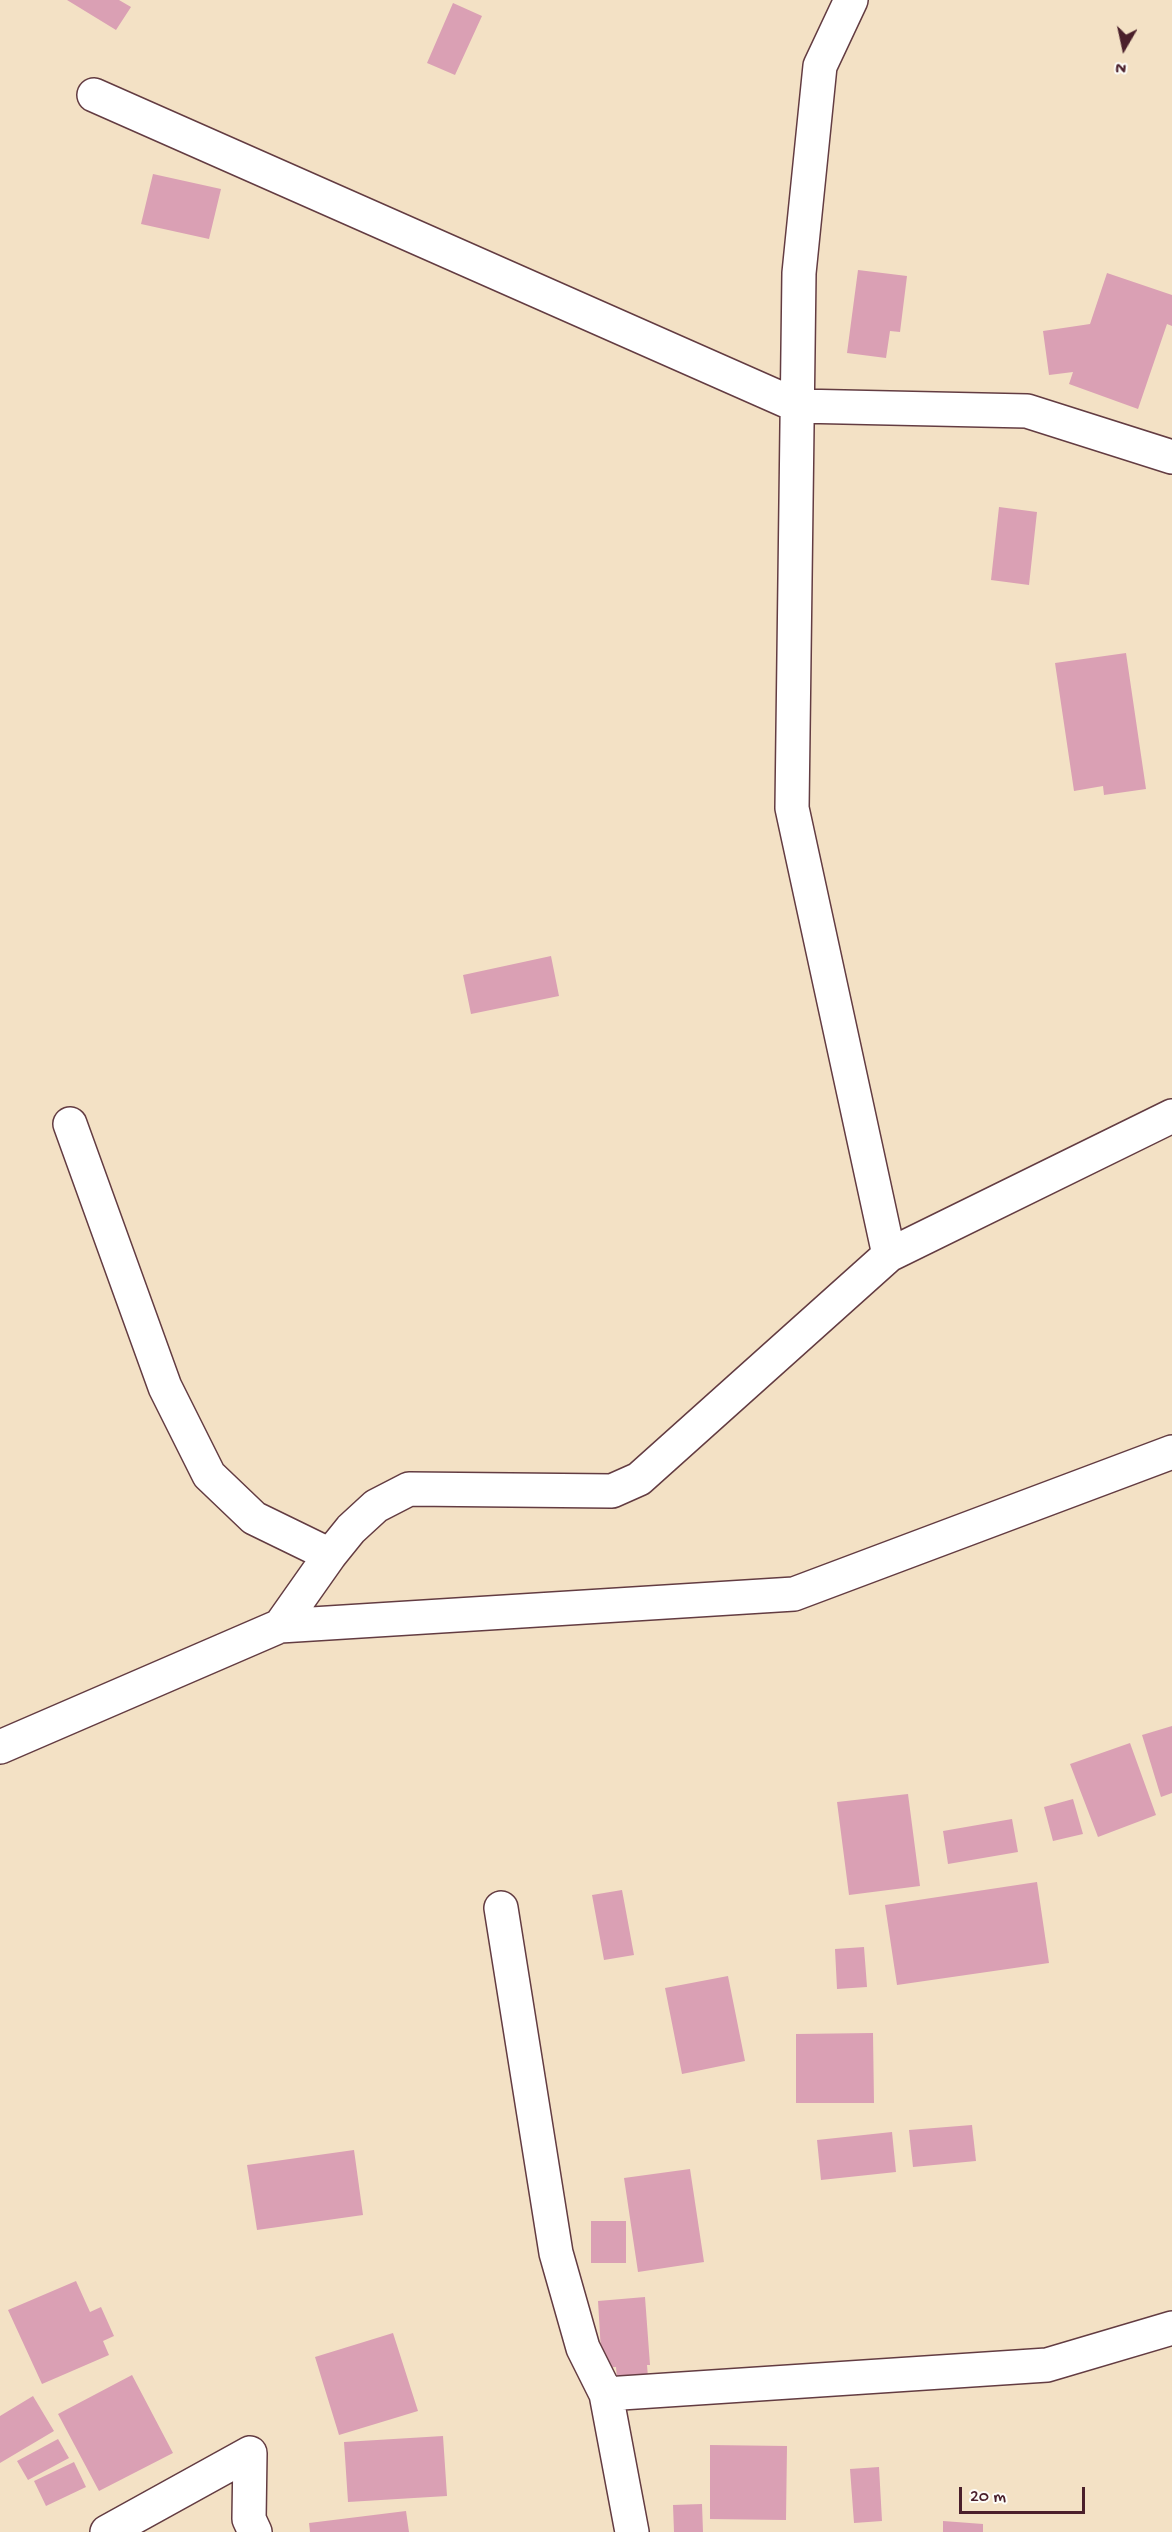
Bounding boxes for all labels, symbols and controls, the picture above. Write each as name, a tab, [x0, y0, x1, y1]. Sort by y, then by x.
north arrow	[1094, 18, 1154, 78]
text: N	[1114, 56, 1128, 76]
scale bar	[962, 2475, 1088, 2513]
text: 20 m	[970, 2487, 1006, 2508]

